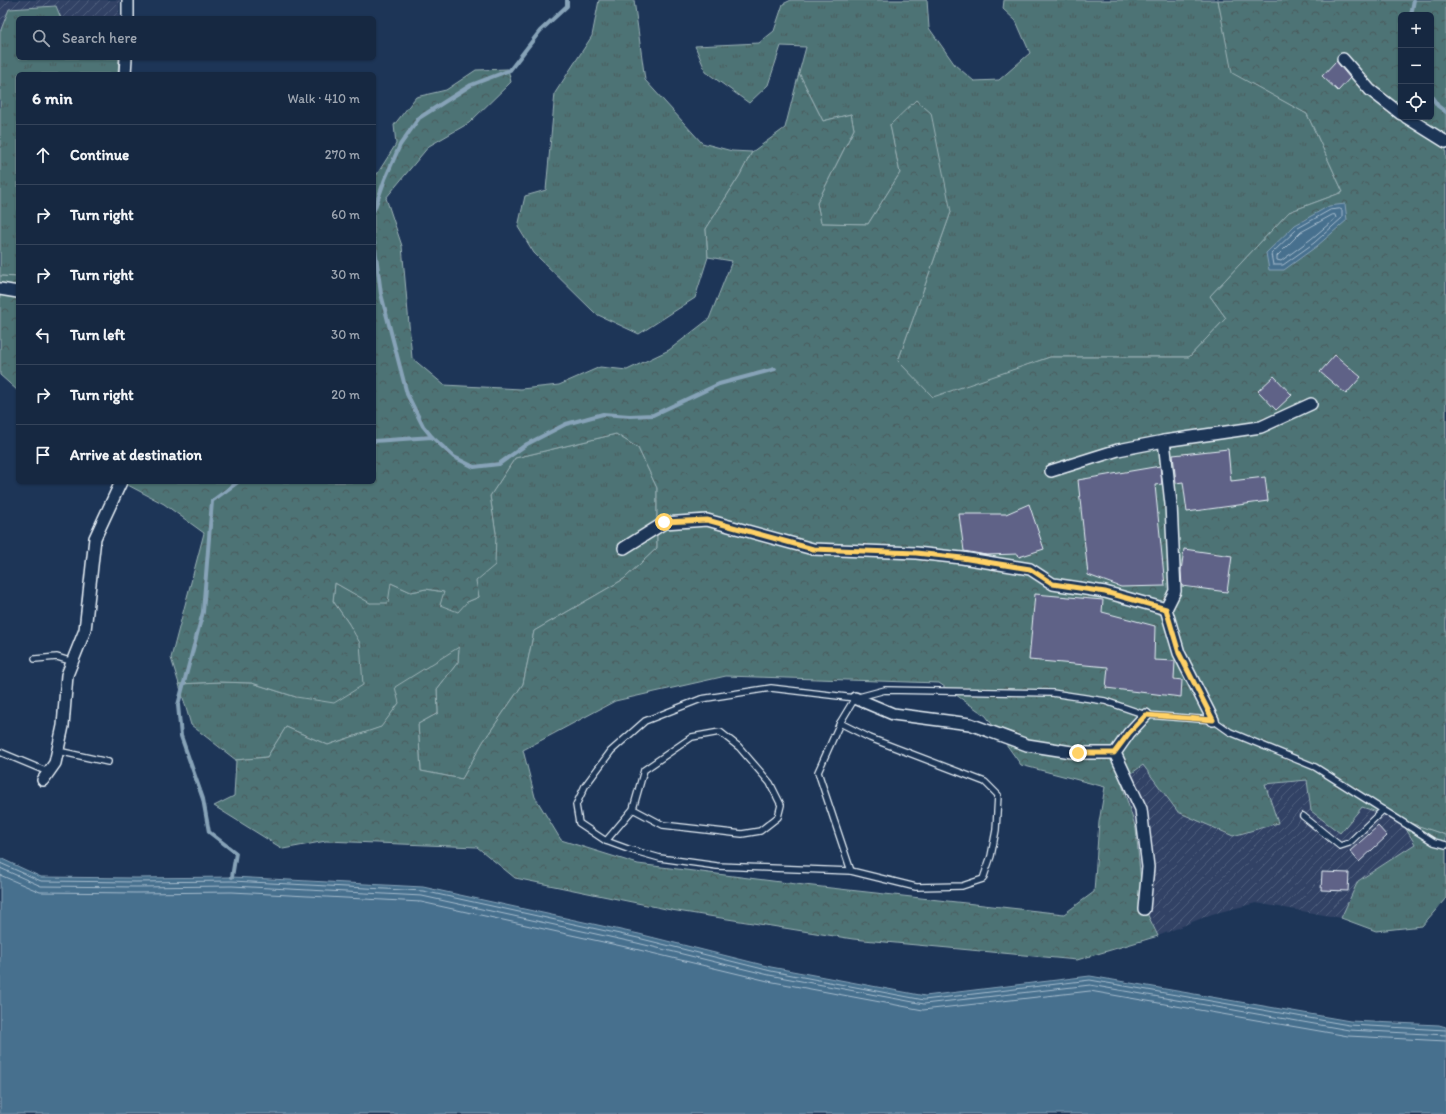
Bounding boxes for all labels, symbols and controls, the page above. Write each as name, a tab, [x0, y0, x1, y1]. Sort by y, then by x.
map controls	[1398, 12, 1434, 120]
button: +	[1398, 12, 1434, 48]
search box	[16, 16, 376, 60]
icon: search	[30, 27, 52, 49]
text: Search here	[62, 29, 137, 47]
button: −	[1398, 48, 1434, 84]
button: locate	[1398, 84, 1434, 120]
text: 6 min	[32, 88, 73, 108]
text: Walk · 410 m	[288, 91, 360, 106]
icon: ahead	[32, 144, 54, 166]
text: Continue	[70, 146, 129, 164]
text: 270 m	[325, 147, 360, 162]
icon: right	[32, 204, 54, 226]
text: Turn right	[70, 206, 134, 224]
text: 60 m	[331, 207, 360, 222]
icon: right	[32, 264, 54, 286]
text: Turn right	[70, 266, 134, 284]
text: 30 m	[331, 267, 360, 282]
icon: left	[32, 324, 54, 346]
text: Turn left	[70, 326, 125, 344]
text: 30 m	[331, 327, 360, 342]
icon: right	[32, 384, 54, 406]
text: Turn right	[70, 386, 134, 404]
text: 20 m	[331, 387, 360, 402]
icon: arrive	[32, 444, 54, 466]
text: Arrive at destination	[70, 446, 202, 464]
route start	[655, 513, 673, 531]
route end	[1069, 744, 1087, 762]

